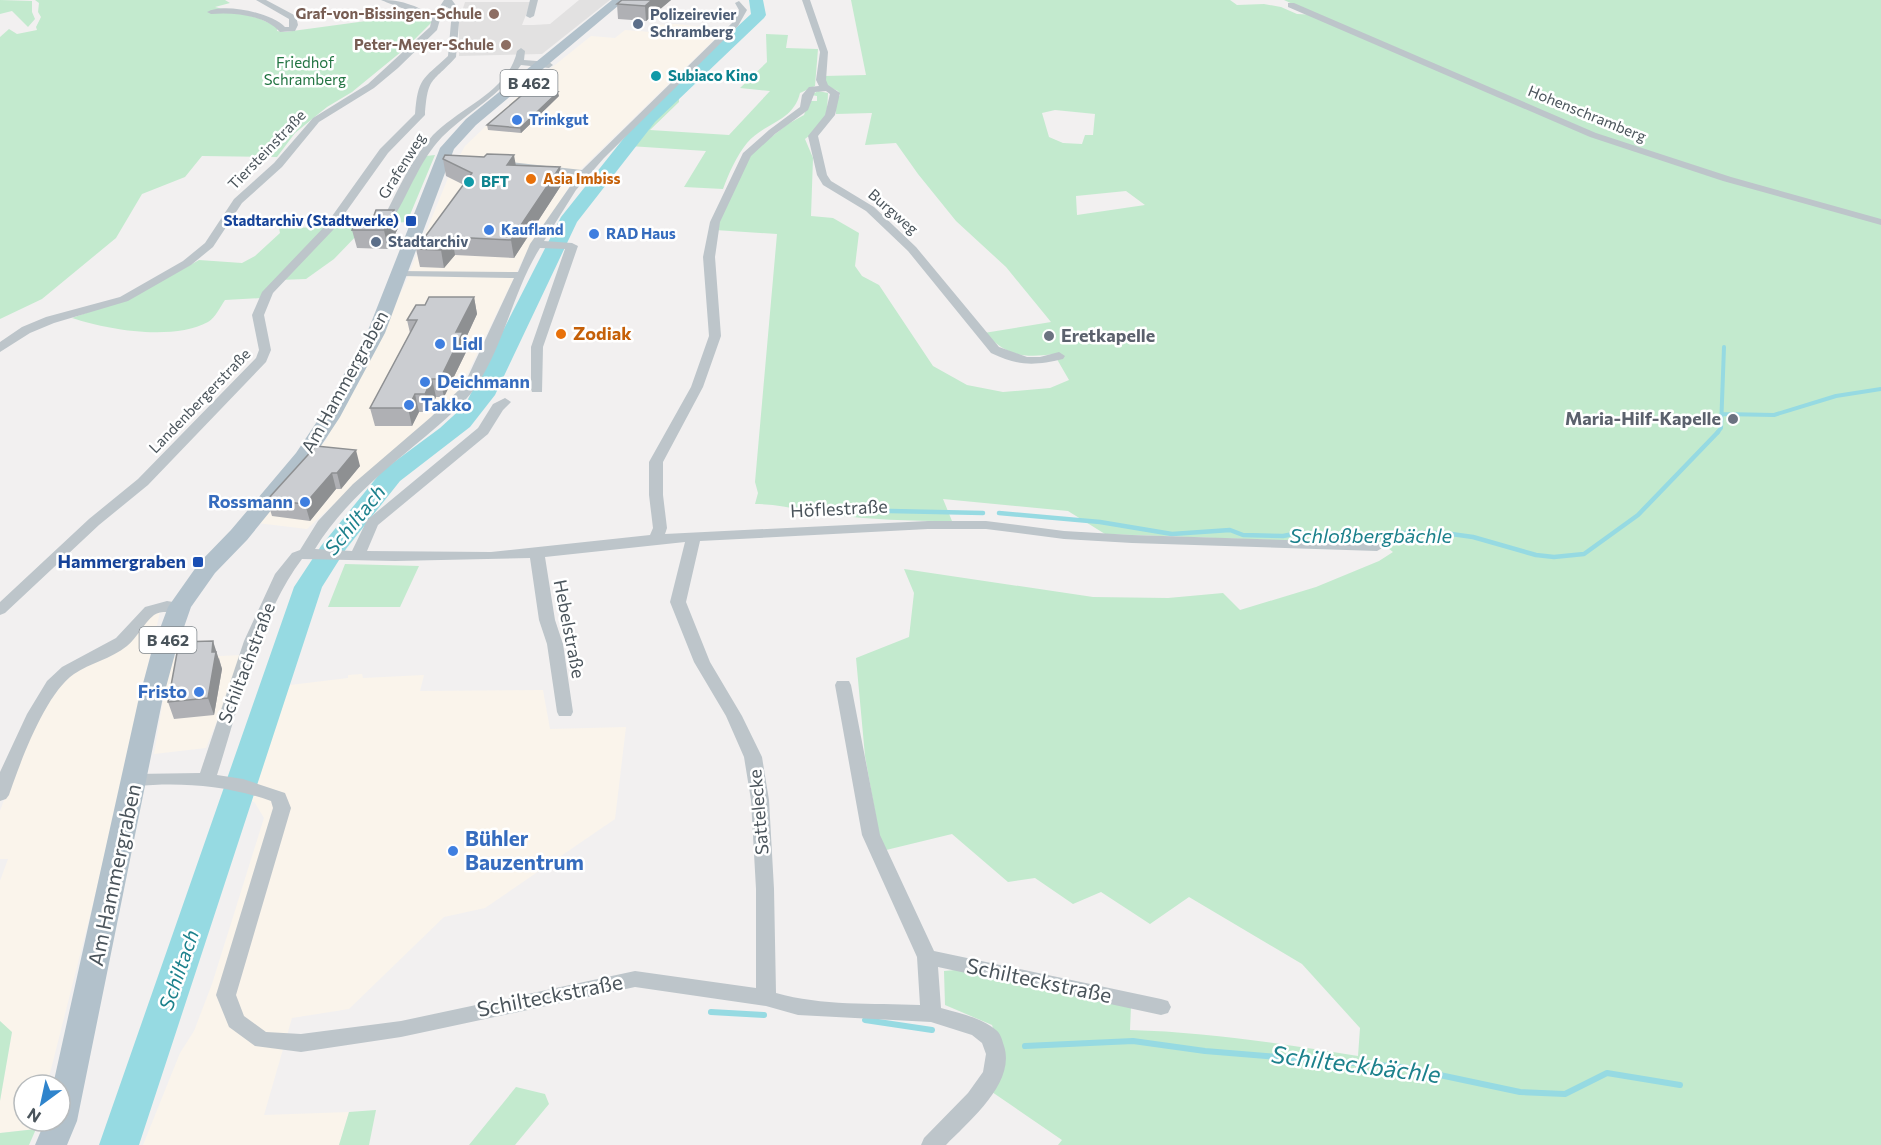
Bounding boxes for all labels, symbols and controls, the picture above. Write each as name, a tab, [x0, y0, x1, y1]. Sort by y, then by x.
place label: Graf-von-Bissingen-Schule	[295, 4, 482, 22]
place label: Polizeirevier Schramberg	[650, 5, 737, 40]
marker: Graf-von-Bissingen-Schule	[487, 7, 501, 21]
marker: Polizeirevier Schramberg	[631, 17, 645, 31]
place label: Peter-Meyer-Schule	[354, 35, 494, 53]
marker: Peter-Meyer-Schule	[499, 38, 513, 52]
park label: Friedhof Schramberg	[264, 53, 346, 88]
place label: Subiaco Kino	[668, 66, 758, 84]
marker: Subiaco Kino	[649, 69, 663, 83]
road number: B 462	[500, 70, 558, 96]
street label: Hohenschramberg	[1526, 81, 1649, 145]
street label: Tiersteinstraße	[224, 106, 309, 193]
place label: Trinkgut	[529, 110, 589, 128]
marker: Trinkgut	[510, 113, 524, 127]
street label: Grafenweg	[374, 129, 428, 202]
place label: Asia Imbiss	[543, 169, 621, 187]
place label: BFT	[481, 172, 510, 190]
marker: Asia Imbiss	[524, 172, 538, 186]
marker: BFT	[462, 175, 476, 189]
street label: Burgweg	[865, 185, 922, 238]
place label: Stadtarchiv (Stadtwerke)	[223, 211, 399, 229]
marker: Stadtarchiv (Stadtwerke)	[404, 214, 418, 228]
place label: Kaufland	[501, 220, 564, 238]
marker: Kaufland	[482, 223, 496, 237]
place label: RAD Haus	[606, 224, 676, 242]
marker: RAD Haus	[587, 227, 601, 241]
place label: Stadtarchiv	[388, 232, 468, 250]
marker: Stadtarchiv	[369, 235, 383, 249]
street label: Am Hammergraben	[296, 307, 392, 456]
place label: Zodiak	[573, 322, 632, 344]
place label: Eretkapelle	[1061, 324, 1155, 346]
marker: Zodiak	[554, 327, 568, 341]
marker: Eretkapelle	[1042, 329, 1056, 343]
place label: Lidl	[452, 332, 483, 354]
marker: Lidl	[433, 337, 447, 351]
street label: Landenbergerstraße	[145, 344, 254, 456]
place label: Deichmann	[437, 370, 530, 392]
marker: Deichmann	[418, 375, 432, 389]
place label: Takko	[421, 393, 472, 415]
marker: Takko	[402, 398, 416, 412]
place label: Maria-Hilf-Kapelle	[1565, 407, 1721, 429]
marker: Maria-Hilf-Kapelle	[1726, 412, 1740, 426]
water label: Schiltach	[319, 479, 390, 559]
place label: Rossmann	[208, 490, 293, 512]
street label: Höflestraße	[790, 494, 888, 522]
marker: Rossmann	[298, 495, 312, 509]
water label: Schloßbergbächle	[1290, 523, 1453, 547]
place label: Hammergraben	[58, 550, 186, 572]
marker: Hammergraben	[191, 555, 205, 569]
street label: Hebelstraße	[550, 578, 590, 680]
street label: Schiltachstraße	[213, 599, 279, 726]
road number: B 462	[140, 627, 196, 653]
place label: Fristo	[138, 680, 187, 702]
marker: Fristo	[192, 685, 206, 699]
street label: Sattelecke	[743, 768, 773, 856]
street label: Am Hammergraben	[82, 781, 145, 968]
place label: Bühler Bauzentrum	[465, 825, 584, 874]
marker: Bühler Bauzentrum	[446, 844, 460, 858]
water label: Schiltach	[153, 926, 203, 1013]
street label: Schilteckstraße	[964, 952, 1114, 1007]
street label: Schilteckstraße	[475, 968, 625, 1021]
water label: Schilteckbächle	[1270, 1039, 1443, 1088]
north arrow	[12, 1073, 72, 1133]
text: N	[23, 1105, 44, 1127]

